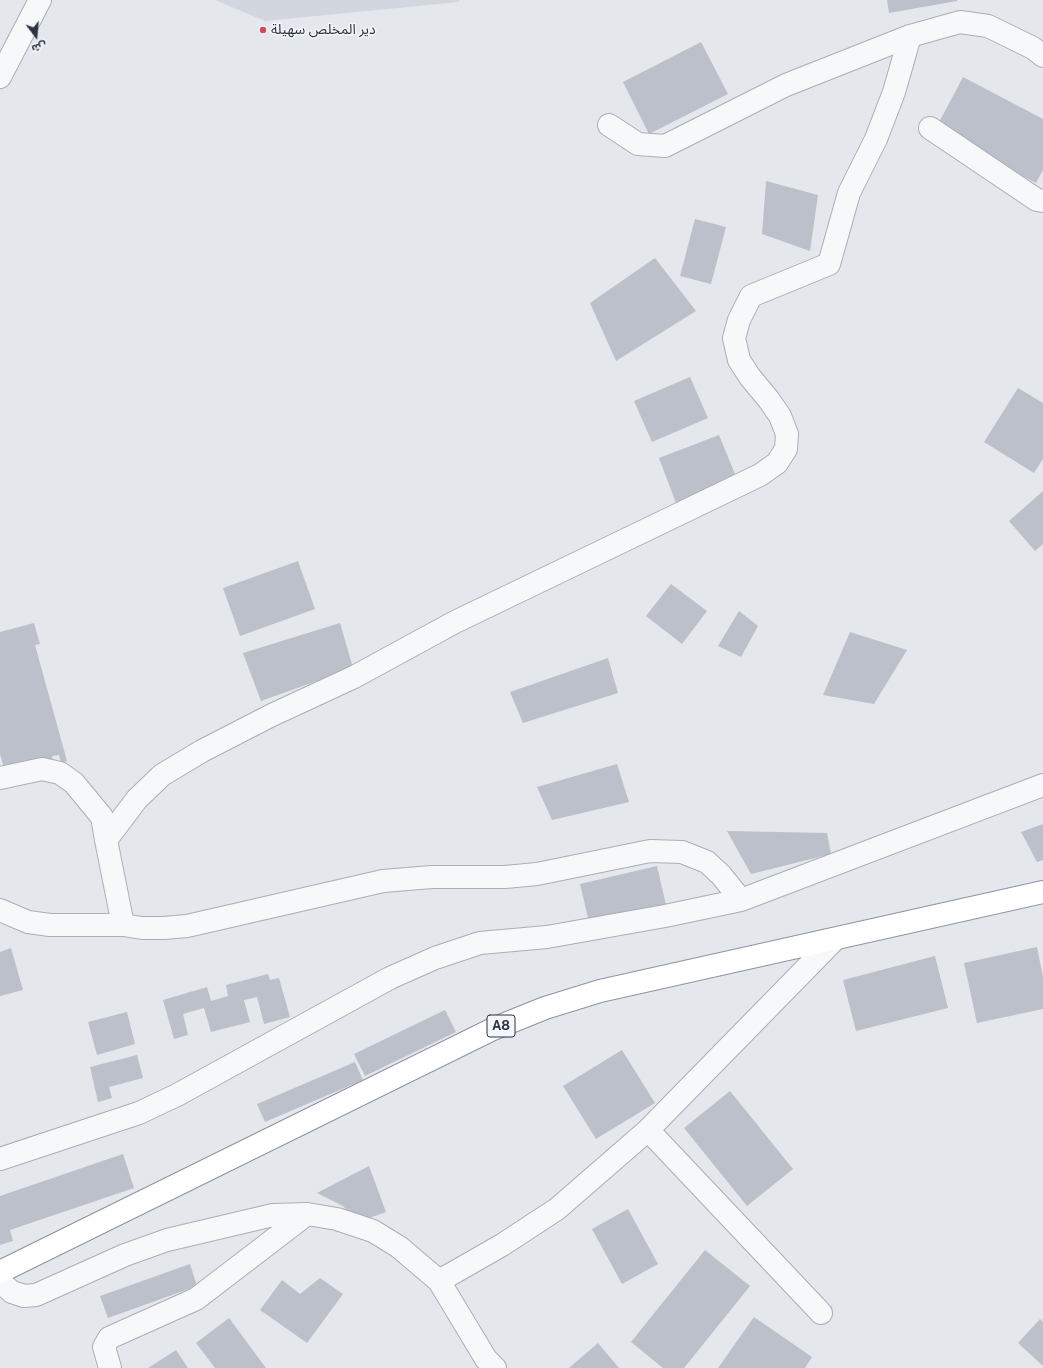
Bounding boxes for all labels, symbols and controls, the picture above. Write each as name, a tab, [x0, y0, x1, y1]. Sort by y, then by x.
north arrow	[16, 16, 56, 56]
place label: دير المخلص سهيلة	[271, 22, 376, 38]
marker: دير المخلص سهيلة	[258, 25, 268, 35]
text: ش	[30, 40, 48, 55]
road number: A8	[487, 1015, 515, 1037]

